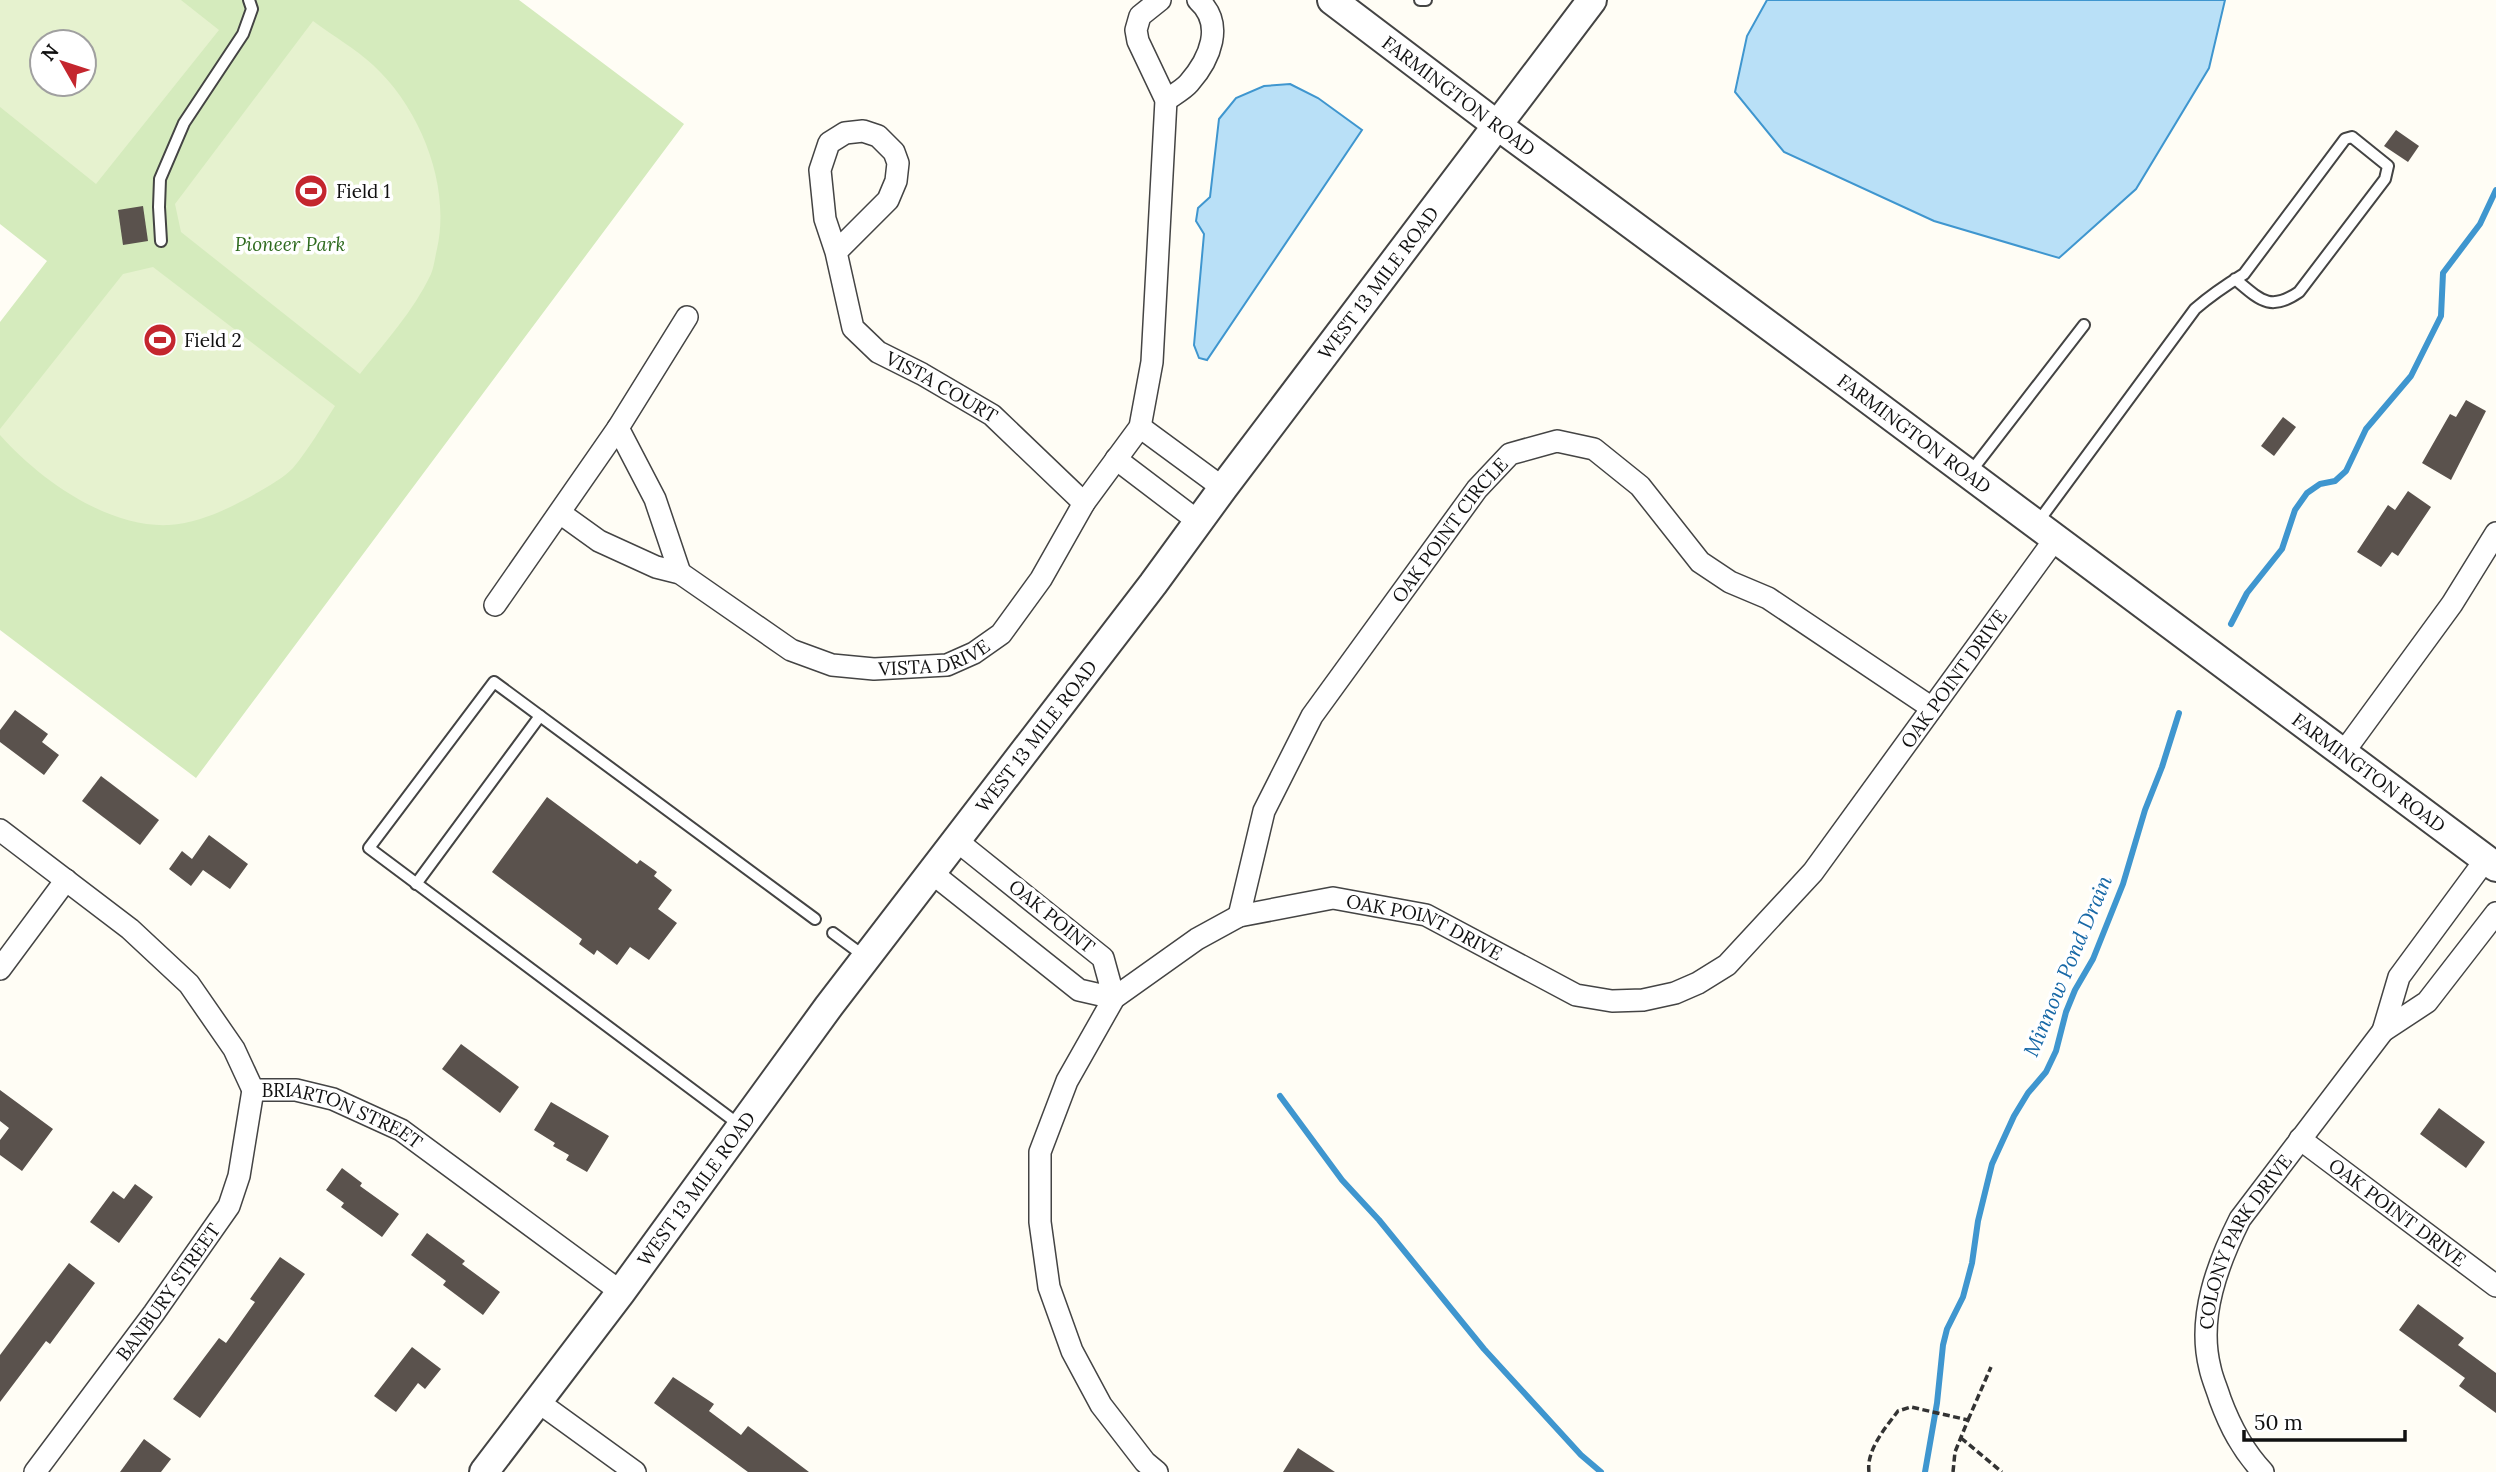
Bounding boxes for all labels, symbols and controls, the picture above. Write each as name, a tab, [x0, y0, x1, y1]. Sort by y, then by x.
north arrow	[28, 28, 98, 98]
street label: FARMINGTON ROAD	[1378, 30, 1540, 161]
text: N	[36, 39, 64, 66]
sports icon: Field 1	[292, 172, 330, 210]
place label: Field 1	[336, 179, 390, 203]
street label: WEST 13 MILE ROAD	[1313, 201, 1444, 364]
park label: Pioneer Park	[235, 232, 345, 256]
sports icon: Field 2	[141, 321, 179, 359]
place label: Field 2	[184, 328, 242, 352]
street label: VISTA COURT	[881, 345, 1002, 428]
street label: FARMINGTON ROAD	[1833, 368, 1996, 499]
street label: OAK POINT CIRCLE	[1386, 452, 1513, 607]
street label: OAK POINT DRIVE	[1895, 605, 2012, 753]
street label: VISTA DRIVE	[877, 634, 994, 681]
street label: WEST 13 MILE ROAD	[970, 655, 1102, 817]
street label: FARMINGTON ROAD	[2287, 707, 2451, 837]
water label: Minnow Pond Drain	[2017, 871, 2118, 1061]
street label: OAK POINT	[1004, 874, 1100, 958]
street label: OAK POINT DRIVE	[1344, 889, 1507, 966]
street label: BRIARTON STREET	[261, 1077, 427, 1154]
street label: WEST 13 MILE ROAD	[632, 1107, 760, 1271]
street label: COLONY PARK DRIVE	[2194, 1150, 2297, 1330]
street label: OAK POINT DRIVE	[2324, 1153, 2471, 1272]
street label: BANBURY STREET	[111, 1219, 225, 1365]
scale bar	[2244, 1398, 2405, 1442]
text: 50 m	[2254, 1409, 2303, 1436]

